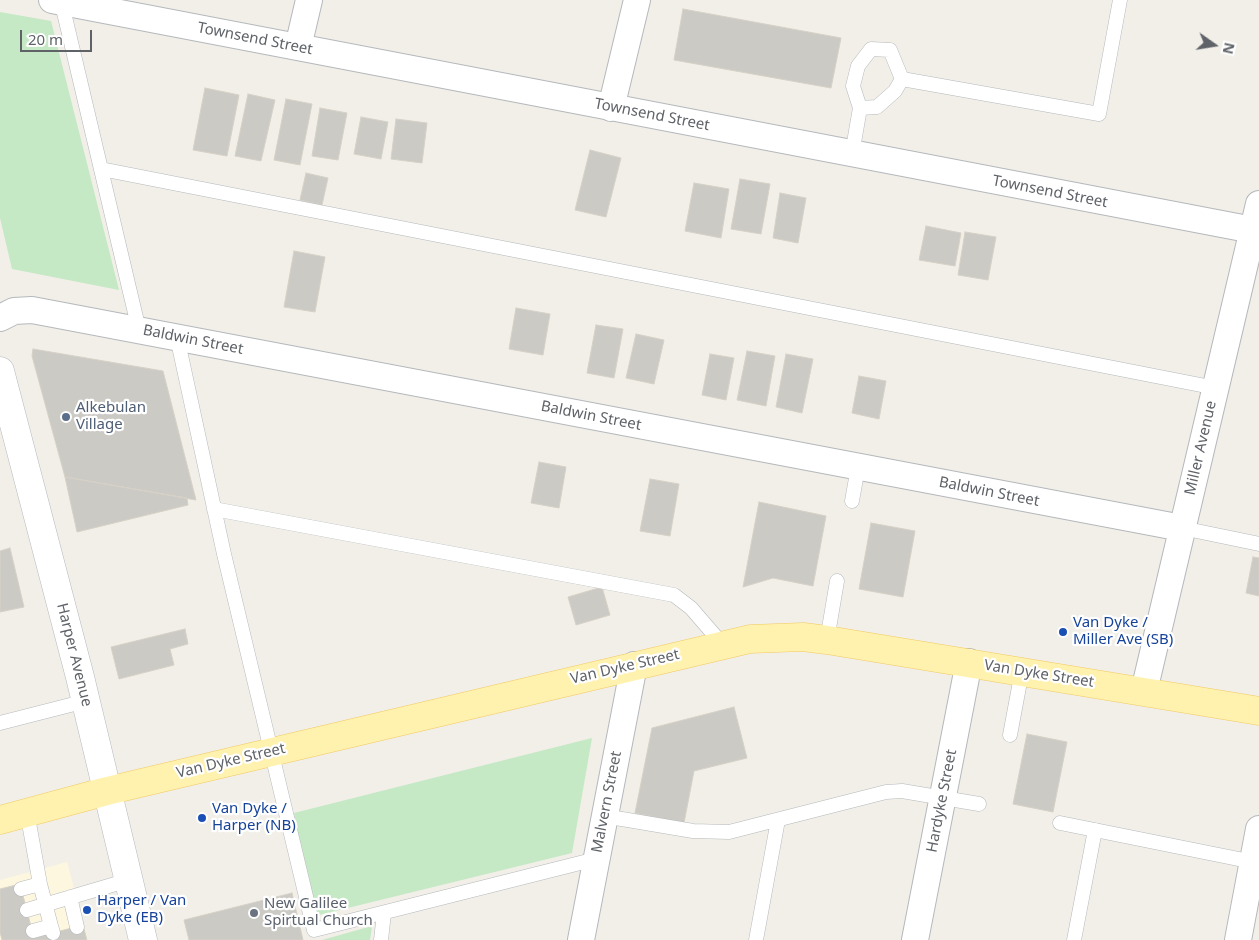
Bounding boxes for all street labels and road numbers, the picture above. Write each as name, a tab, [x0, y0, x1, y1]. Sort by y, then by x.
street label: Townsend Street	[196, 19, 314, 59]
street label: Townsend Street	[593, 95, 711, 135]
street label: Townsend Street	[991, 172, 1109, 212]
street label: Baldwin Street	[141, 321, 245, 359]
street label: Baldwin Street	[539, 397, 643, 435]
street label: Miller Avenue	[1181, 399, 1221, 497]
street label: Baldwin Street	[937, 473, 1041, 511]
street label: Harper Avenue	[52, 601, 96, 709]
street label: Van Dyke Street	[569, 646, 681, 688]
street label: Van Dyke Street	[983, 656, 1095, 692]
street label: Van Dyke Street	[175, 740, 287, 782]
street label: Hardyke Street	[923, 748, 961, 854]
street label: Malvern Street	[588, 750, 626, 854]

